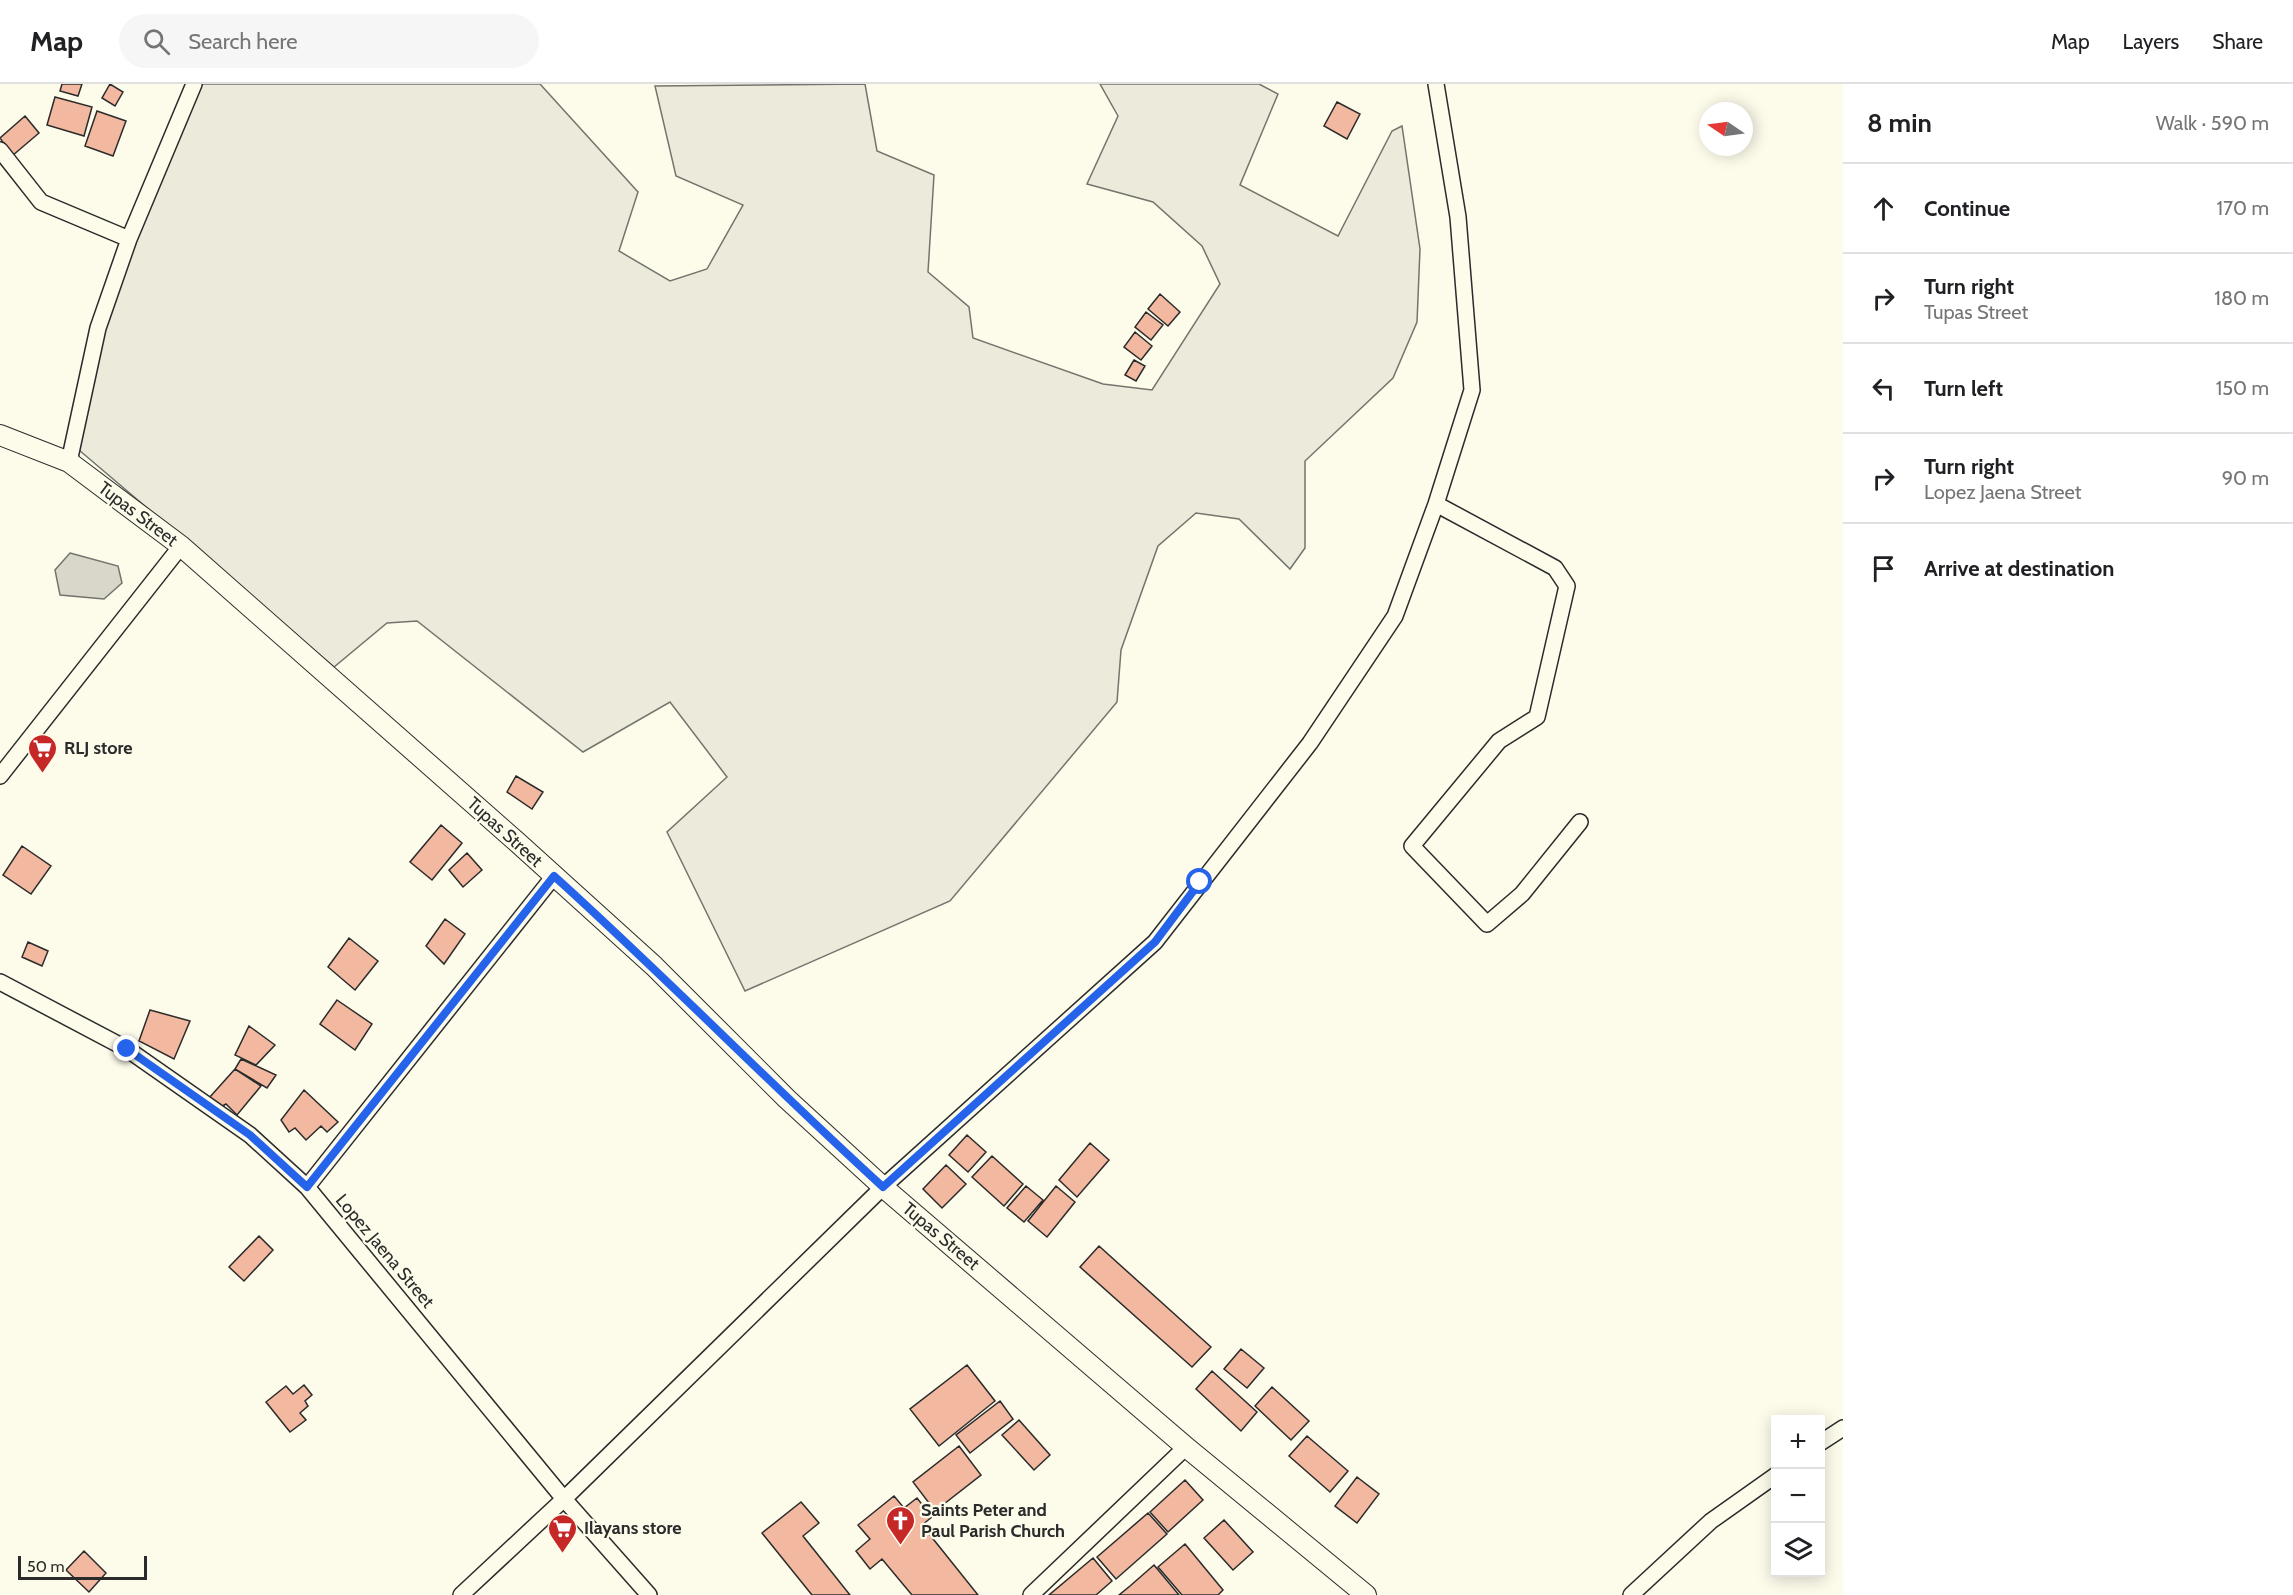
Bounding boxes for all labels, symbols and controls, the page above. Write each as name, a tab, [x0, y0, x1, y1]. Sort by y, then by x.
search box	[119, 14, 539, 68]
text: Map	[30, 24, 83, 58]
icon: search	[140, 25, 173, 58]
text: Search here	[188, 28, 297, 55]
text: Map	[2051, 29, 2090, 54]
text: Layers	[2123, 29, 2179, 54]
text: Share	[2212, 29, 2263, 54]
north arrow	[1699, 102, 1753, 156]
text: 8 min	[1867, 107, 1932, 139]
text: Walk · 590 m	[2156, 111, 2269, 135]
icon: ahead	[1867, 192, 1900, 225]
text: Continue	[1924, 195, 2010, 222]
text: 170 m	[2217, 196, 2269, 220]
text: Turn right	[1924, 273, 2014, 300]
icon: right	[1867, 282, 1900, 315]
text: 180 m	[2214, 286, 2269, 310]
text: Tupas Street	[1924, 300, 2028, 324]
icon: left	[1867, 372, 1900, 405]
text: Turn left	[1924, 375, 2003, 402]
text: 150 m	[2216, 376, 2269, 400]
text: Turn right	[1924, 453, 2014, 480]
icon: right	[1867, 462, 1900, 495]
text: 90 m	[2222, 466, 2269, 490]
street label: Tupas Street	[94, 477, 182, 551]
text: Lopez Jaena Street	[1924, 480, 2082, 504]
icon: arrive	[1867, 552, 1900, 585]
text: Arrive at destination	[1924, 555, 2114, 582]
supermarket icon: RLJ store	[27, 732, 59, 774]
place label: RLJ store	[64, 737, 133, 759]
street label: Tupas Street	[463, 792, 547, 872]
route start	[1186, 868, 1212, 894]
route end	[113, 1035, 139, 1061]
street label: Lopez Jaena Street	[331, 1190, 439, 1312]
street label: Tupas Street	[898, 1197, 984, 1275]
map controls	[1771, 1415, 1825, 1577]
button: +	[1771, 1415, 1825, 1469]
button: −	[1771, 1469, 1825, 1523]
place label: Saints Peter and Paul Parish Church	[921, 1499, 1065, 1542]
church icon: Saints Peter and Paul Parish Church	[884, 1504, 916, 1546]
supermarket icon: Ilayans store	[547, 1512, 579, 1554]
place label: Ilayans store	[584, 1517, 681, 1539]
button: layers	[1771, 1523, 1825, 1577]
scale bar	[18, 1553, 147, 1580]
text: 50 m	[27, 1557, 64, 1576]

